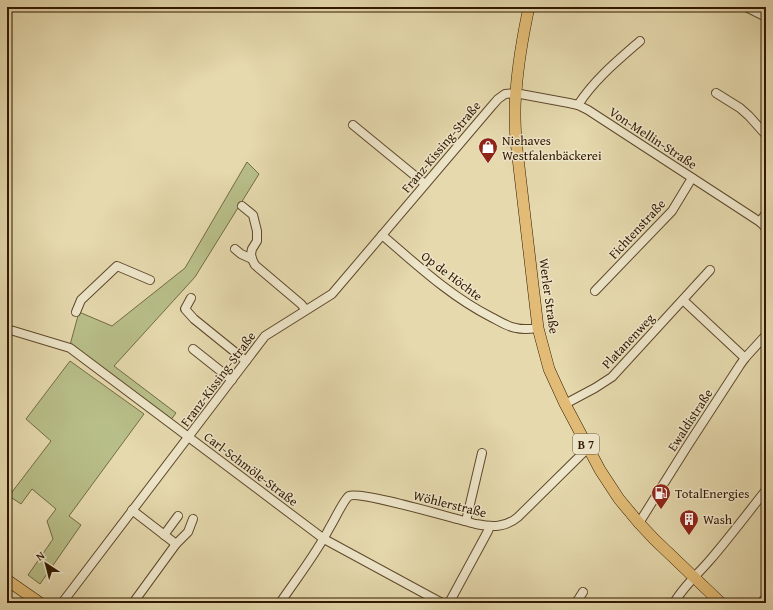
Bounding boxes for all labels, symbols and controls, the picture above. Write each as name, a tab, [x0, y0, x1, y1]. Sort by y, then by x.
street label: Franz-Kissing-Straße	[397, 97, 485, 197]
street label: Von-Mellin-Straße	[605, 102, 701, 174]
place label: Niehaves Westfalenbäckerei	[502, 131, 602, 165]
shop icon: Niehaves Westfalenbäckerei	[477, 136, 499, 164]
street label: Fichtenstraße	[604, 195, 670, 263]
street label: Op de Höchte	[417, 247, 487, 305]
street label: Werler Straße	[534, 257, 564, 335]
street label: Platanenweg	[597, 309, 659, 373]
street label: Franz-Kissing-Straße	[176, 327, 260, 431]
street label: Ewaldistraße	[663, 385, 717, 455]
street label: Carl-Schmöle-Straße	[200, 427, 302, 511]
road number: B 7	[573, 434, 599, 454]
fuel station icon: TotalEnergies	[650, 482, 672, 510]
place label: TotalEnergies	[675, 484, 750, 503]
street label: Wöhlerstraße	[411, 486, 489, 522]
building icon: Wash	[678, 508, 700, 536]
place label: Wash	[703, 510, 733, 529]
north arrow	[26, 544, 66, 584]
text: N	[32, 547, 48, 565]

